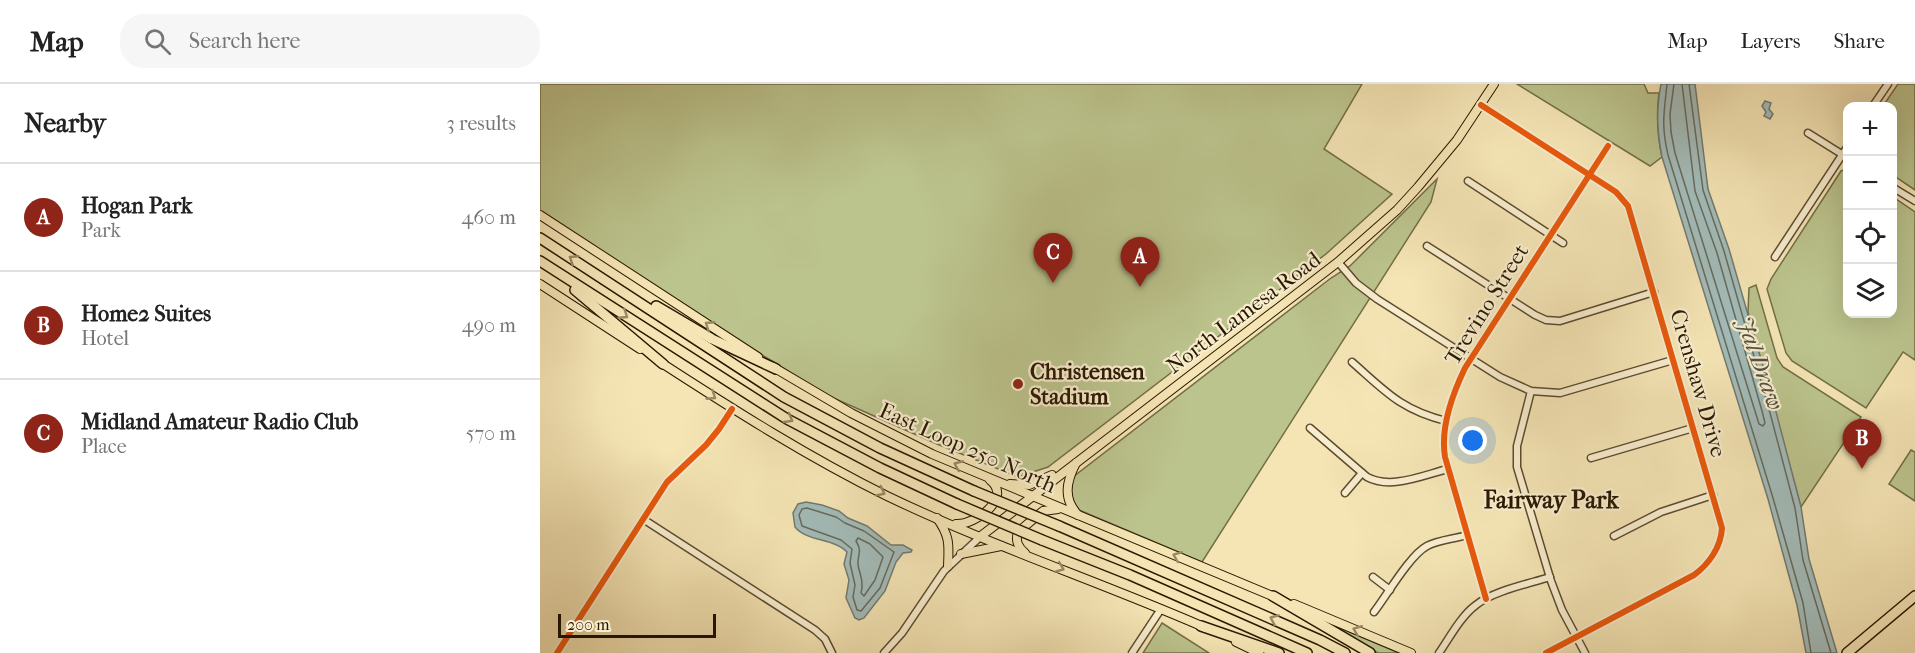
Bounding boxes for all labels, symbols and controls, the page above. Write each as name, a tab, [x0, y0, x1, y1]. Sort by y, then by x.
search box	[120, 14, 540, 68]
text: Map	[30, 25, 84, 58]
icon: search	[141, 25, 174, 58]
text: Search here	[189, 28, 300, 54]
text: Map	[1667, 29, 1708, 53]
text: Layers	[1741, 29, 1800, 53]
text: Share	[1833, 29, 1885, 53]
map controls	[1843, 102, 1897, 318]
button: +	[1843, 102, 1897, 156]
text: Nearby	[24, 108, 106, 139]
text: 3 results	[447, 112, 516, 135]
button: −	[1843, 156, 1897, 210]
text: Hogan Park	[81, 193, 192, 219]
text: A	[37, 206, 50, 229]
text: 460 m	[461, 206, 516, 229]
button: locate	[1843, 210, 1897, 264]
text: Park	[81, 219, 121, 242]
pin: C	[1034, 234, 1072, 283]
pin: A	[1120, 238, 1160, 287]
street label: Trevino Street	[1439, 239, 1534, 370]
street label: North Lamesa Road	[1161, 246, 1327, 379]
one-way arrow	[569, 255, 579, 267]
button: layers	[1843, 264, 1897, 318]
text: Home2 Suites	[81, 301, 211, 327]
street label: Crenshaw Drive	[1665, 306, 1732, 460]
one-way arrow	[618, 308, 629, 319]
water label: Jal Draw	[1730, 312, 1790, 414]
text: B	[37, 314, 50, 337]
text: 490 m	[462, 314, 516, 337]
one-way arrow	[705, 322, 716, 333]
text: Hotel	[81, 327, 129, 350]
place label: Christensen Stadium	[1030, 359, 1145, 410]
marker: Christensen Stadium	[1011, 377, 1025, 391]
one-way arrow	[705, 389, 716, 400]
street label: East Loop 250 North	[875, 397, 1061, 499]
text: Midland Amateur Radio Club	[81, 409, 358, 435]
one-way arrow	[783, 412, 793, 424]
pin: B	[1842, 420, 1882, 469]
text: C	[37, 422, 50, 445]
text: 570 m	[466, 422, 516, 445]
your location	[1458, 426, 1487, 455]
text: Place	[81, 435, 127, 458]
one-way arrow	[954, 460, 965, 472]
one-way arrow	[875, 485, 886, 497]
district label: Fairway Park	[1482, 486, 1619, 514]
one-way arrow	[1173, 551, 1184, 563]
one-way arrow	[1054, 561, 1065, 573]
scale bar	[558, 611, 716, 638]
one-way arrow	[1269, 614, 1280, 626]
text: 200 m	[567, 615, 610, 634]
one-way arrow	[1353, 625, 1363, 638]

